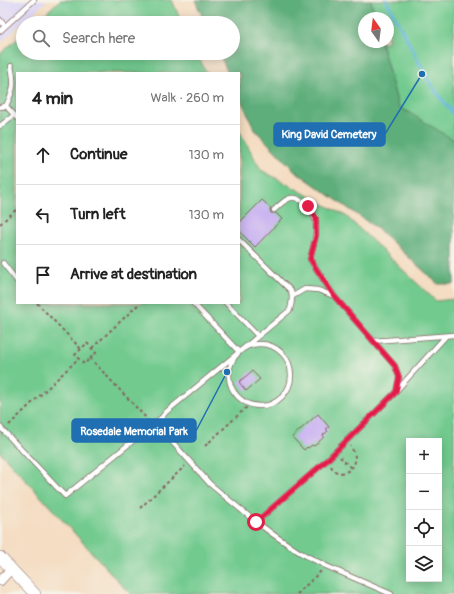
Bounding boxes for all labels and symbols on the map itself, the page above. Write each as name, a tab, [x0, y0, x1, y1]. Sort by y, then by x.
north arrow	[358, 12, 394, 48]
callout: King David Cemetery	[274, 123, 385, 146]
text: King David Cemetery	[281, 128, 377, 141]
route end	[299, 197, 317, 215]
callout: Rosedale Memorial Park	[72, 419, 196, 442]
text: Rosedale Memorial Park	[80, 425, 188, 438]
route start	[247, 513, 265, 531]

